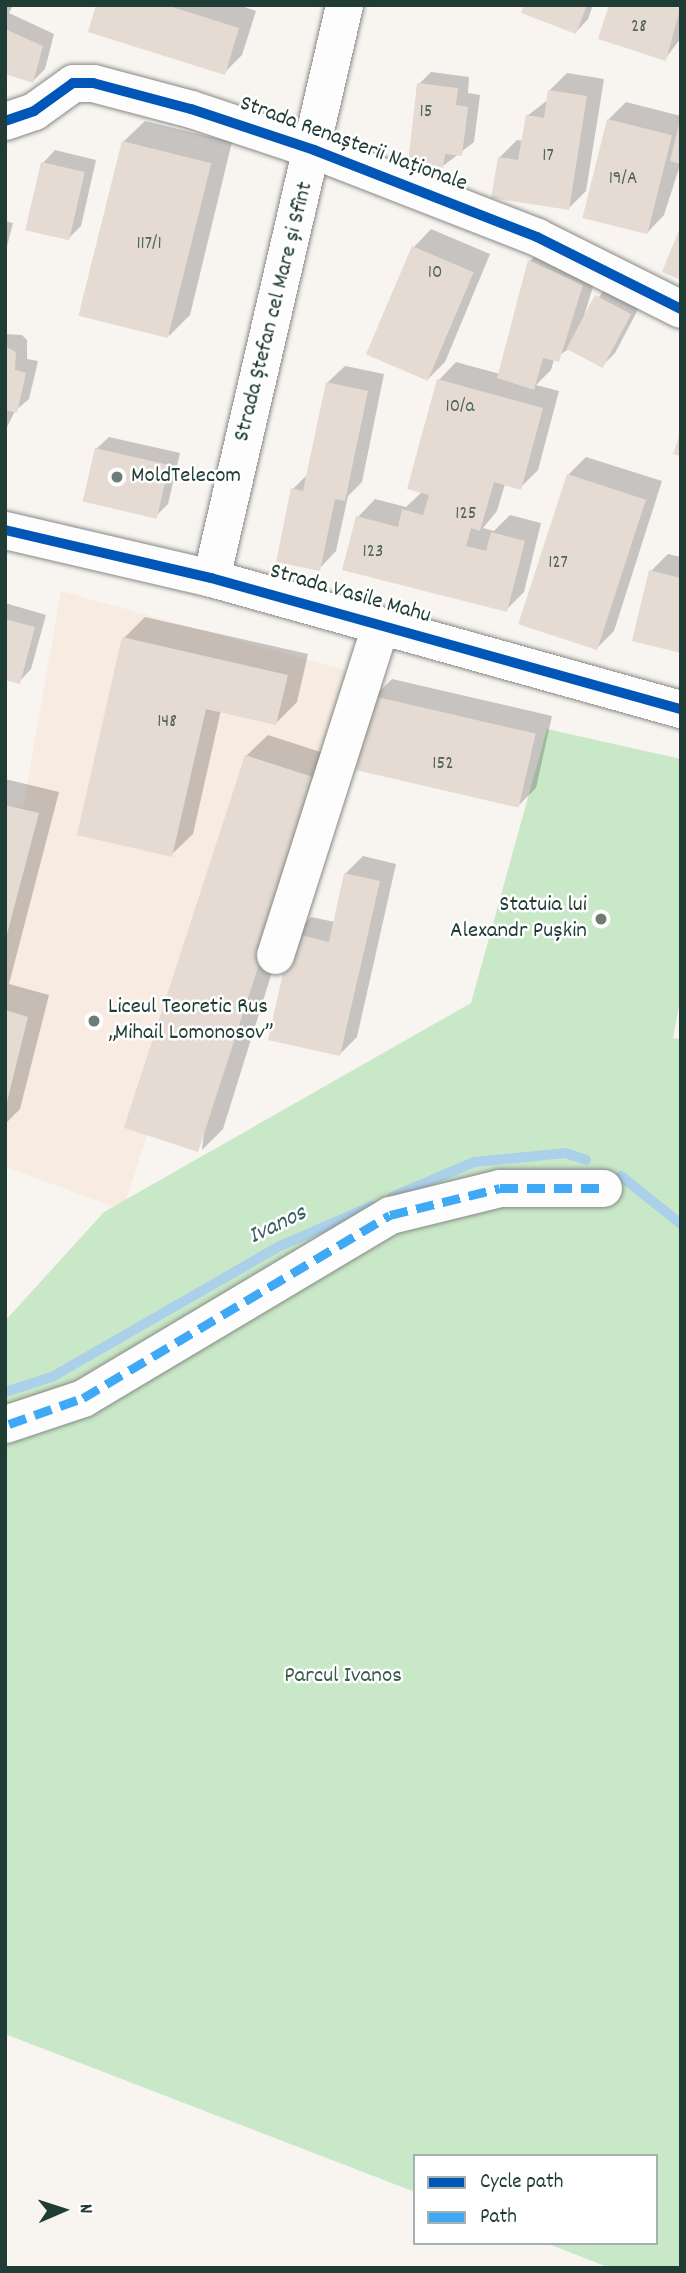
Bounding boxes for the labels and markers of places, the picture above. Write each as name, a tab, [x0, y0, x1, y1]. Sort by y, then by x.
place label: MoldTelecom	[131, 463, 241, 491]
marker: MoldTelecom	[109, 469, 125, 485]
place label: Statuia lui Alexandr Pușkin	[450, 892, 587, 946]
marker: Statuia lui Alexandr Pușkin	[593, 911, 609, 927]
place label: Liceul Teoretic Rus „Mihail Lomonosov”	[108, 994, 274, 1048]
marker: Liceul Teoretic Rus „Mihail Lomonosov”	[86, 1013, 102, 1029]

